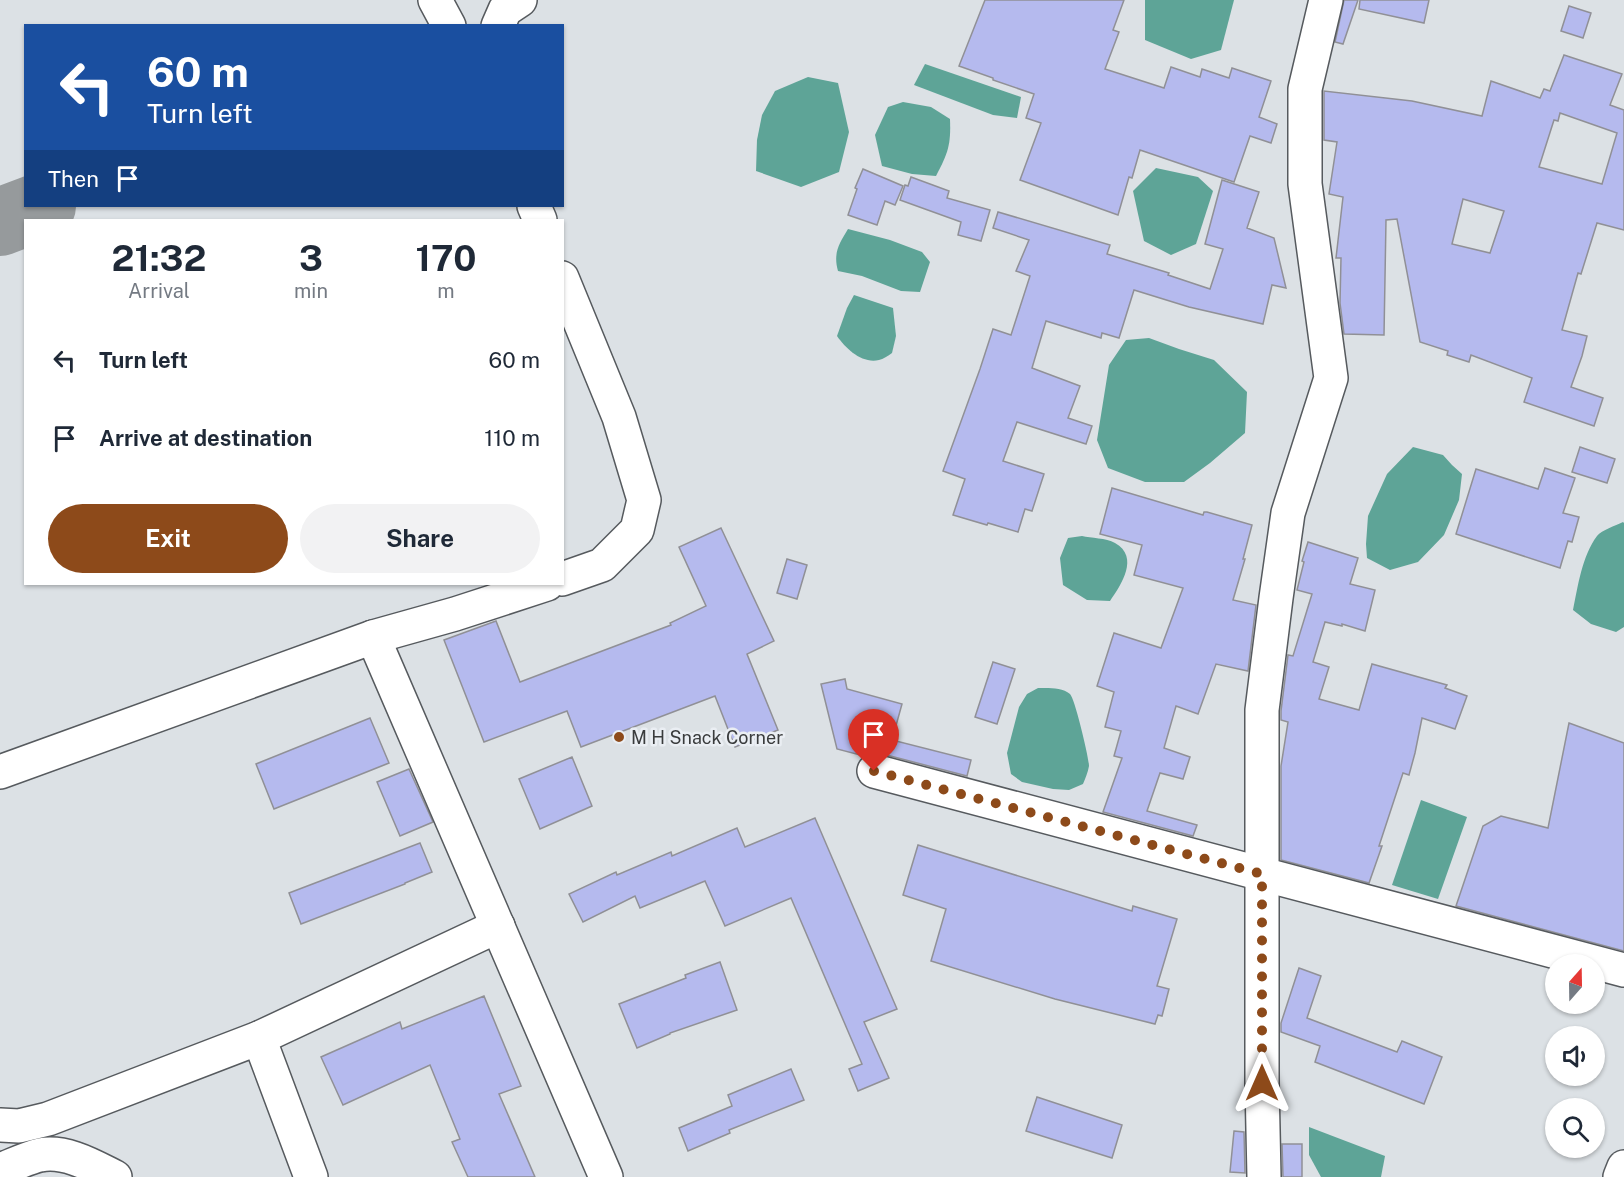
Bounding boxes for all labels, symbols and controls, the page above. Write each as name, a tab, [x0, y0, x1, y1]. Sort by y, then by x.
text: 60 m	[147, 47, 249, 96]
icon: left	[48, 48, 126, 126]
text: Turn left	[147, 97, 253, 129]
icon: arrive	[111, 162, 144, 195]
text: Then	[48, 166, 99, 192]
text: 21:32	[112, 237, 206, 279]
text: 3	[299, 237, 323, 279]
text: 170	[416, 237, 476, 279]
text: Arrival	[128, 279, 190, 303]
text: min	[294, 279, 328, 303]
text: m	[437, 279, 455, 303]
icon: left	[48, 344, 81, 377]
text: Turn left	[99, 347, 188, 373]
text: 60 m	[489, 347, 540, 373]
icon: arrive	[48, 422, 81, 455]
text: Arrive at destination	[99, 425, 312, 451]
text: 110 m	[484, 425, 540, 451]
button: Exit	[48, 504, 288, 573]
button: Share	[300, 504, 540, 573]
pin	[848, 709, 899, 771]
icon: arrive	[857, 718, 890, 751]
place label: M H Snack Corner	[631, 727, 783, 748]
marker: M H Snack Corner	[612, 730, 626, 744]
north arrow	[1545, 954, 1605, 1014]
map controls	[1545, 954, 1605, 1158]
button: sound	[1545, 1026, 1605, 1086]
position arrow	[1230, 1051, 1294, 1115]
button: search	[1545, 1098, 1605, 1158]

